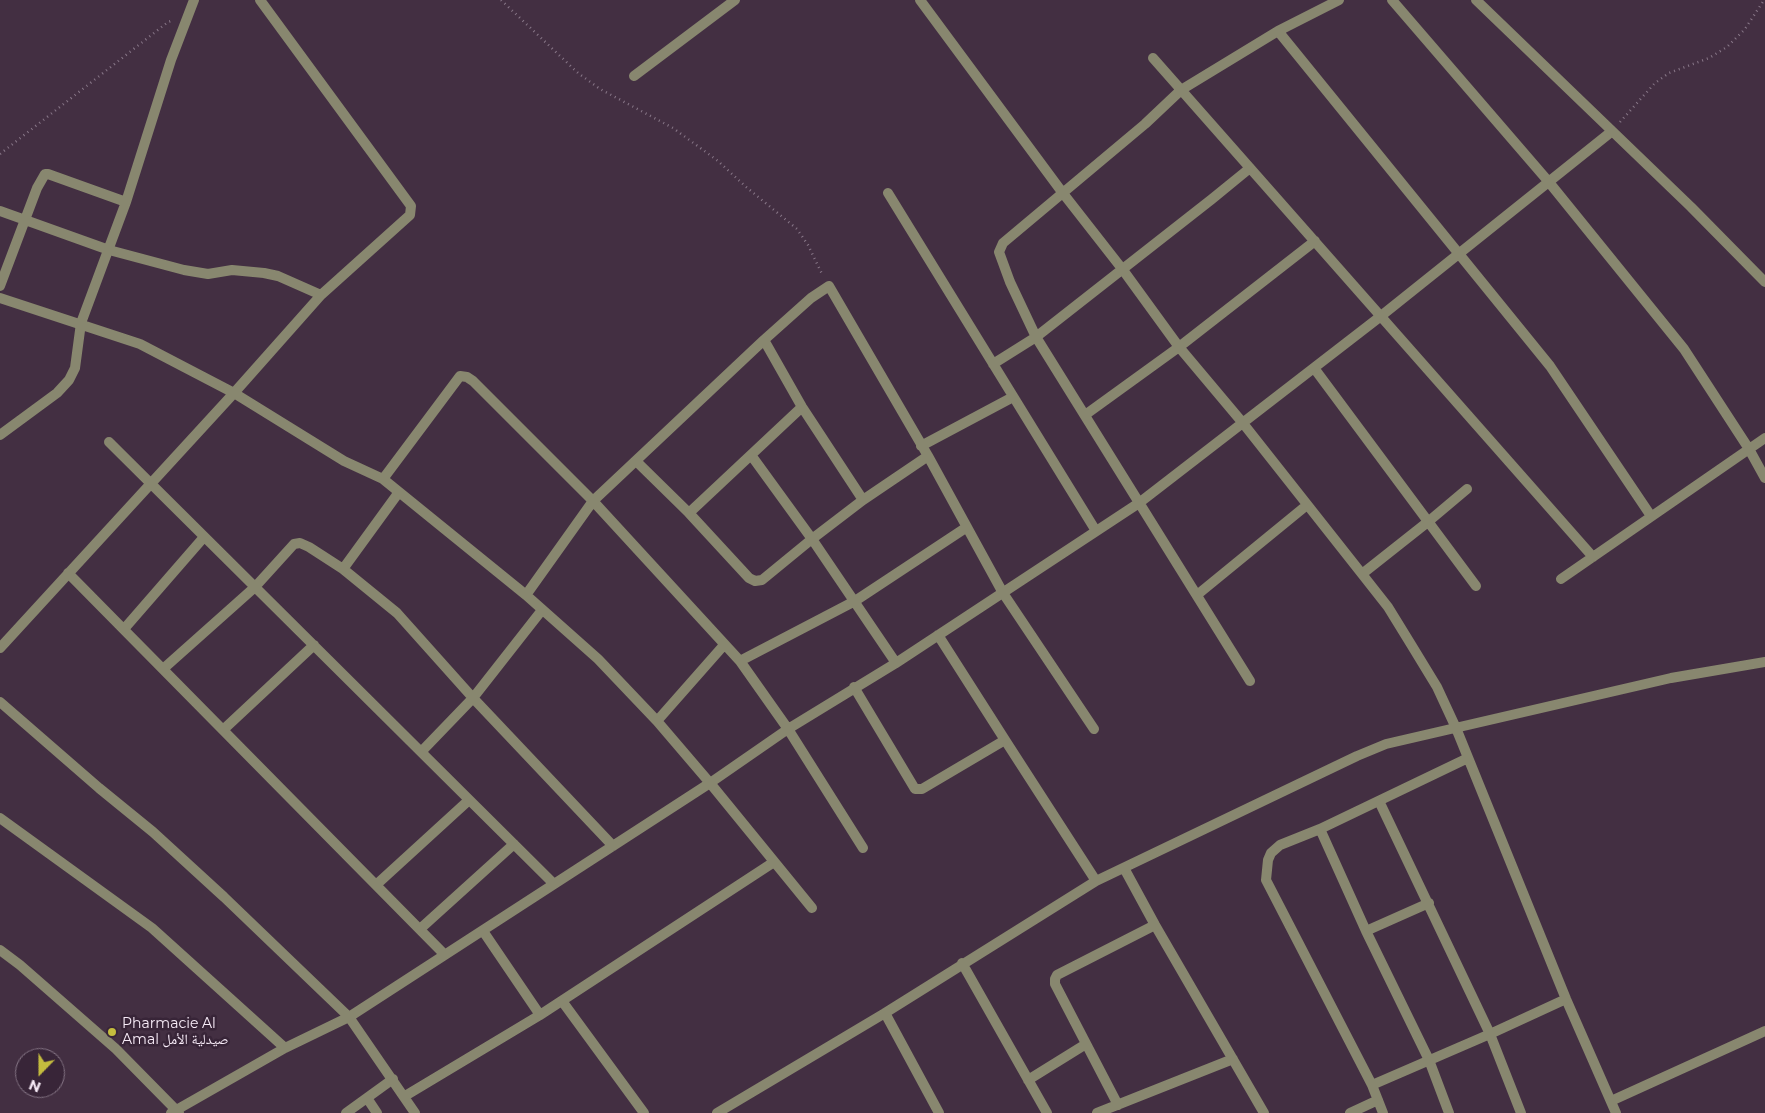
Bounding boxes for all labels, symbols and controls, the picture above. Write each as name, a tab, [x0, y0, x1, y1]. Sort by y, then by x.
place label: Pharmacie Al Amal صيدلية الأمل	[122, 1016, 229, 1048]
marker: Pharmacie Al Amal صيدلية الأمل	[106, 1026, 118, 1038]
north arrow	[15, 1048, 65, 1098]
text: N	[26, 1076, 43, 1096]

